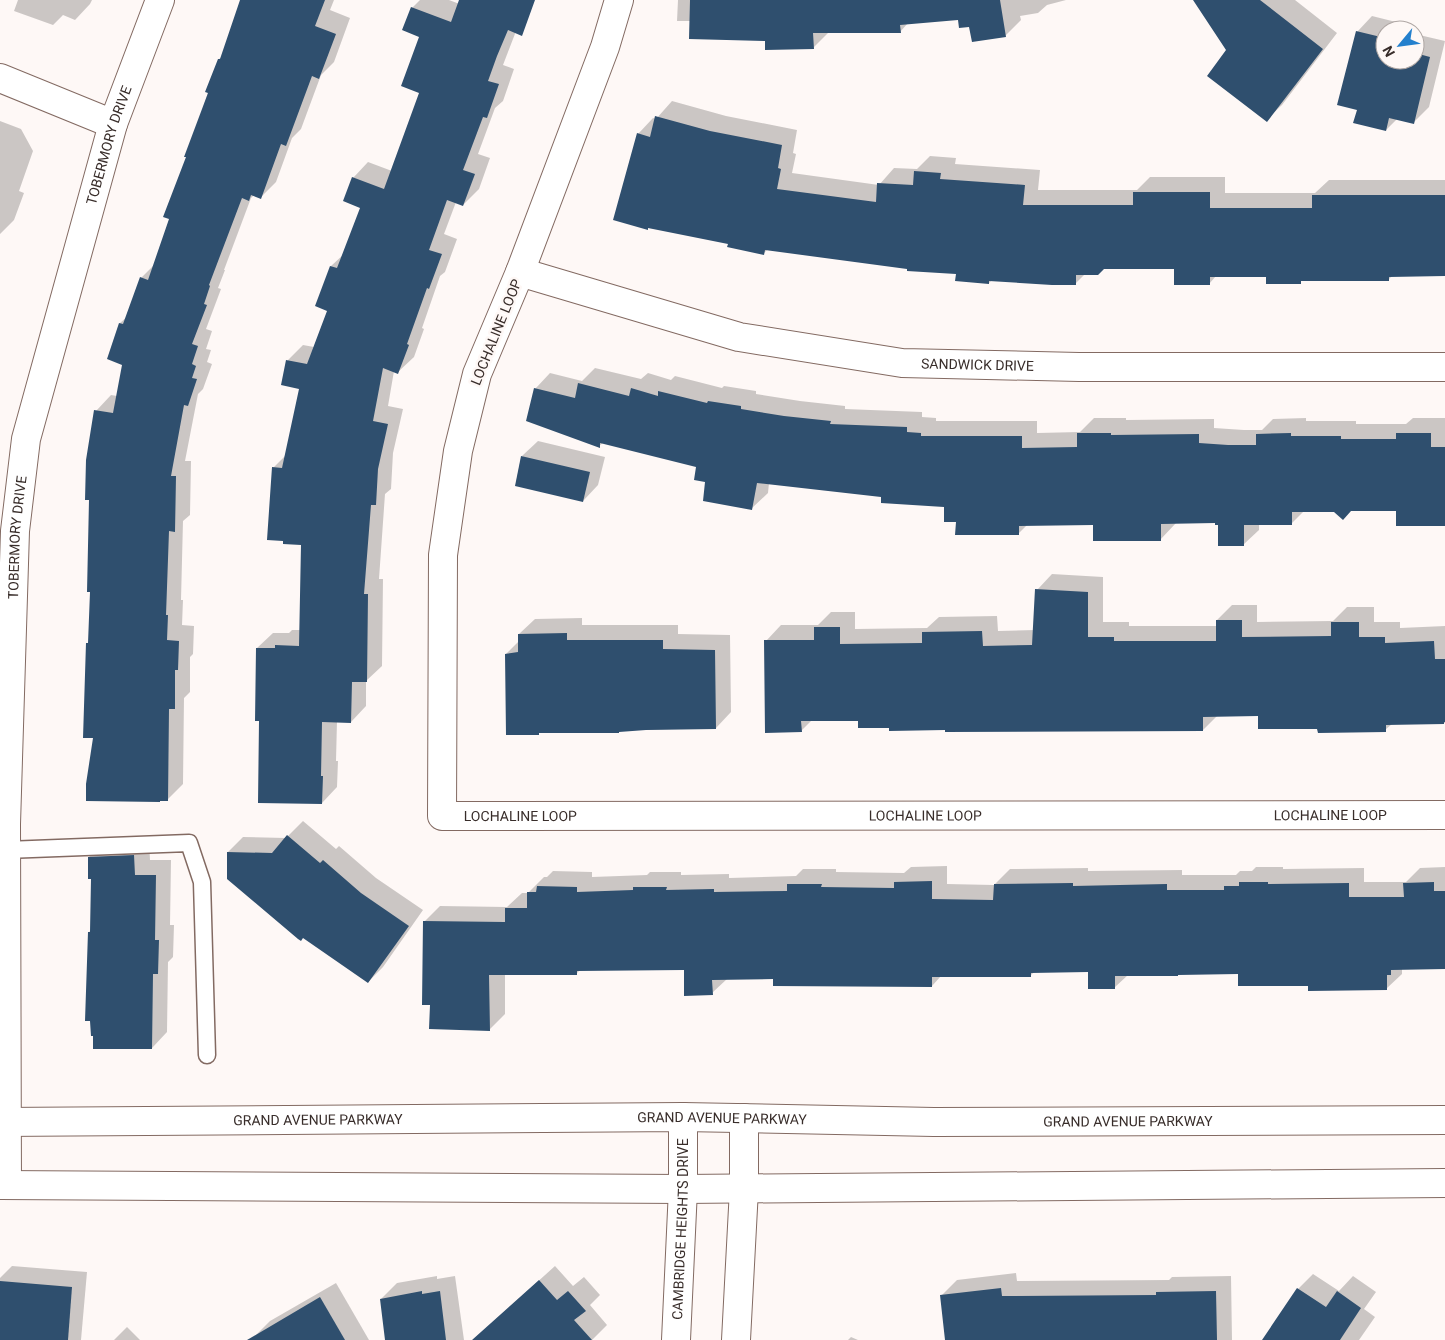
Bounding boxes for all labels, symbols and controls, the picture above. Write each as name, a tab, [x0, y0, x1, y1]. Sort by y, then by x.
north arrow	[1375, 20, 1425, 70]
text: N	[1379, 43, 1398, 60]
street label: TOBERMORY DRIVE	[83, 83, 135, 207]
street label: LOCHALINE LOOP	[467, 276, 525, 387]
street label: SANDWICK DRIVE	[921, 355, 1034, 374]
street label: TOBERMORY DRIVE	[5, 475, 30, 599]
street label: LOCHALINE LOOP	[869, 807, 982, 824]
street label: LOCHALINE LOOP	[1274, 807, 1387, 823]
street label: LOCHALINE LOOP	[464, 808, 577, 824]
street label: GRAND AVENUE PARKWAY	[637, 1109, 807, 1127]
street label: GRAND AVENUE PARKWAY	[233, 1111, 403, 1128]
street label: GRAND AVENUE PARKWAY	[1043, 1113, 1213, 1130]
street label: CAMBRIDGE HEIGHTS DRIVE	[669, 1138, 691, 1320]

